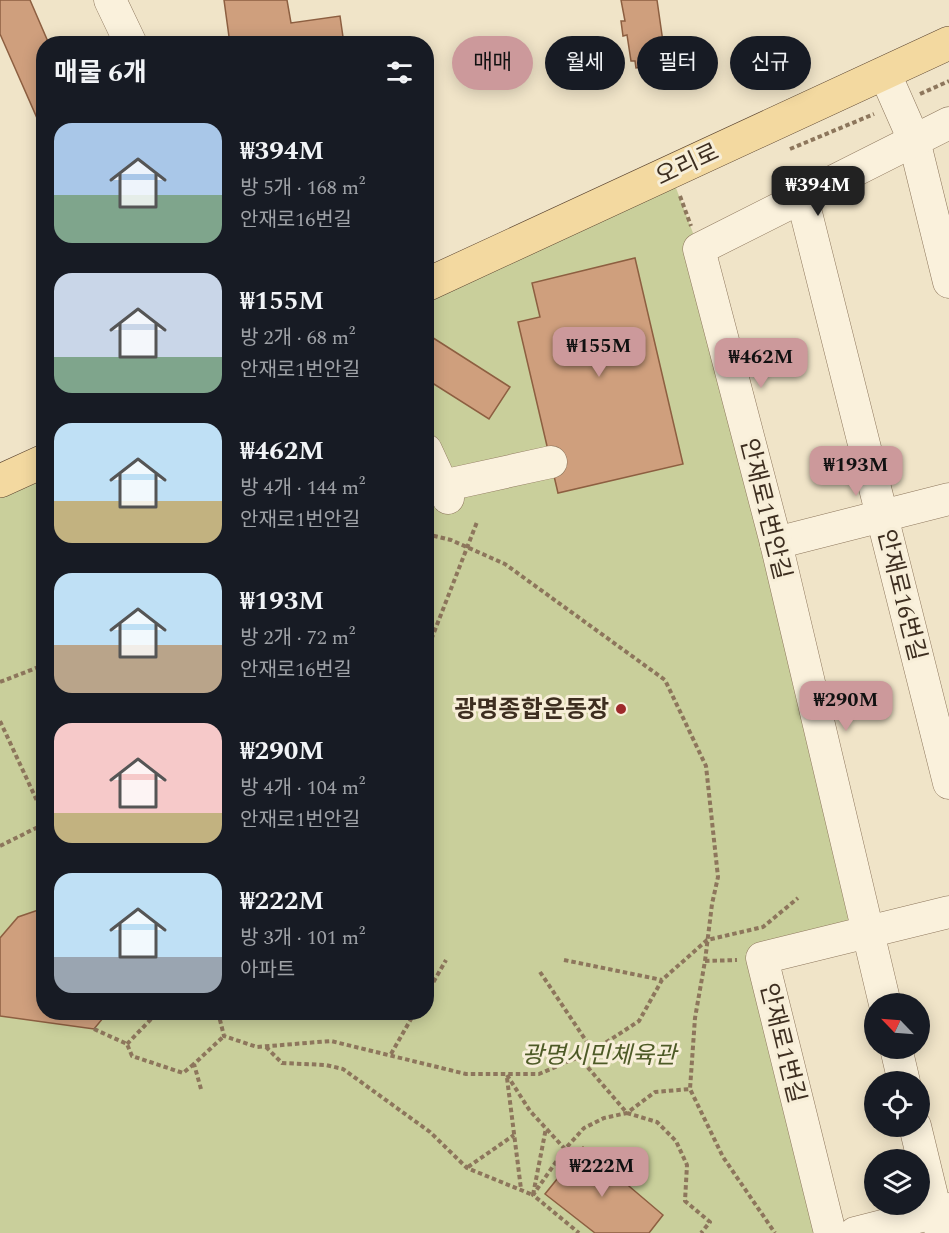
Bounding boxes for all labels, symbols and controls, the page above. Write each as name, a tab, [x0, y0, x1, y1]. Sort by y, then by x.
chip: 매매	[452, 36, 533, 90]
chip: 월세	[545, 36, 625, 90]
chip: 필터	[637, 36, 718, 90]
chip: 신규	[730, 36, 811, 90]
text: 매물 6개	[54, 53, 147, 93]
icon: filters	[383, 56, 416, 89]
text: ₩394M	[240, 131, 324, 171]
street label: 오리로	[650, 135, 725, 195]
icon: home	[102, 147, 174, 219]
pin: ₩394M	[776, 166, 860, 217]
text: ₩394M	[786, 170, 850, 200]
text: 방 5개 · 168 m²	[240, 173, 365, 203]
text: 안재로16번길	[240, 205, 352, 235]
text: ₩155M	[240, 281, 324, 321]
icon: home	[102, 297, 174, 369]
text: 방 2개 · 68 m²	[240, 323, 355, 353]
pin: ₩155M	[557, 327, 641, 378]
text: ₩155M	[567, 331, 631, 361]
pin: ₩462M	[719, 338, 803, 389]
text: ₩462M	[729, 342, 793, 372]
text: 안재로1번안길	[240, 355, 360, 385]
text: ₩462M	[240, 431, 324, 471]
street label: 안재로1번안길	[730, 435, 800, 584]
pin: ₩193M	[814, 446, 898, 497]
icon: home	[102, 447, 174, 519]
text: ₩193M	[824, 450, 888, 480]
text: 방 4개 · 144 m²	[240, 473, 365, 503]
text: 안재로1번안길	[240, 505, 360, 535]
street label: 안재로16번길	[867, 526, 935, 665]
text: ₩193M	[240, 581, 324, 621]
icon: home	[102, 597, 174, 669]
text: 방 2개 · 72 m²	[240, 623, 355, 653]
text: 안재로16번길	[240, 655, 352, 685]
pin: ₩290M	[804, 681, 888, 732]
text: ₩290M	[814, 685, 878, 715]
place label: 광명종합운동장	[454, 692, 609, 728]
marker: 광명종합운동장	[614, 702, 628, 716]
text: ₩290M	[240, 731, 324, 771]
icon: home	[102, 747, 174, 819]
text: 방 4개 · 104 m²	[240, 773, 365, 803]
text: 안재로1번안길	[240, 805, 360, 835]
text: ₩222M	[240, 881, 324, 921]
icon: home	[102, 897, 174, 969]
text: 방 3개 · 101 m²	[240, 923, 365, 953]
text: 아파트	[240, 955, 295, 985]
street label: 안재로1번길	[750, 980, 814, 1107]
north arrow	[864, 993, 930, 1059]
map controls	[864, 993, 930, 1215]
park label: 광명시민체육관	[522, 1038, 679, 1074]
button: locate	[864, 1071, 930, 1137]
pin: ₩222M	[560, 1147, 644, 1198]
button: layers	[864, 1149, 930, 1215]
text: ₩222M	[570, 1151, 634, 1181]

